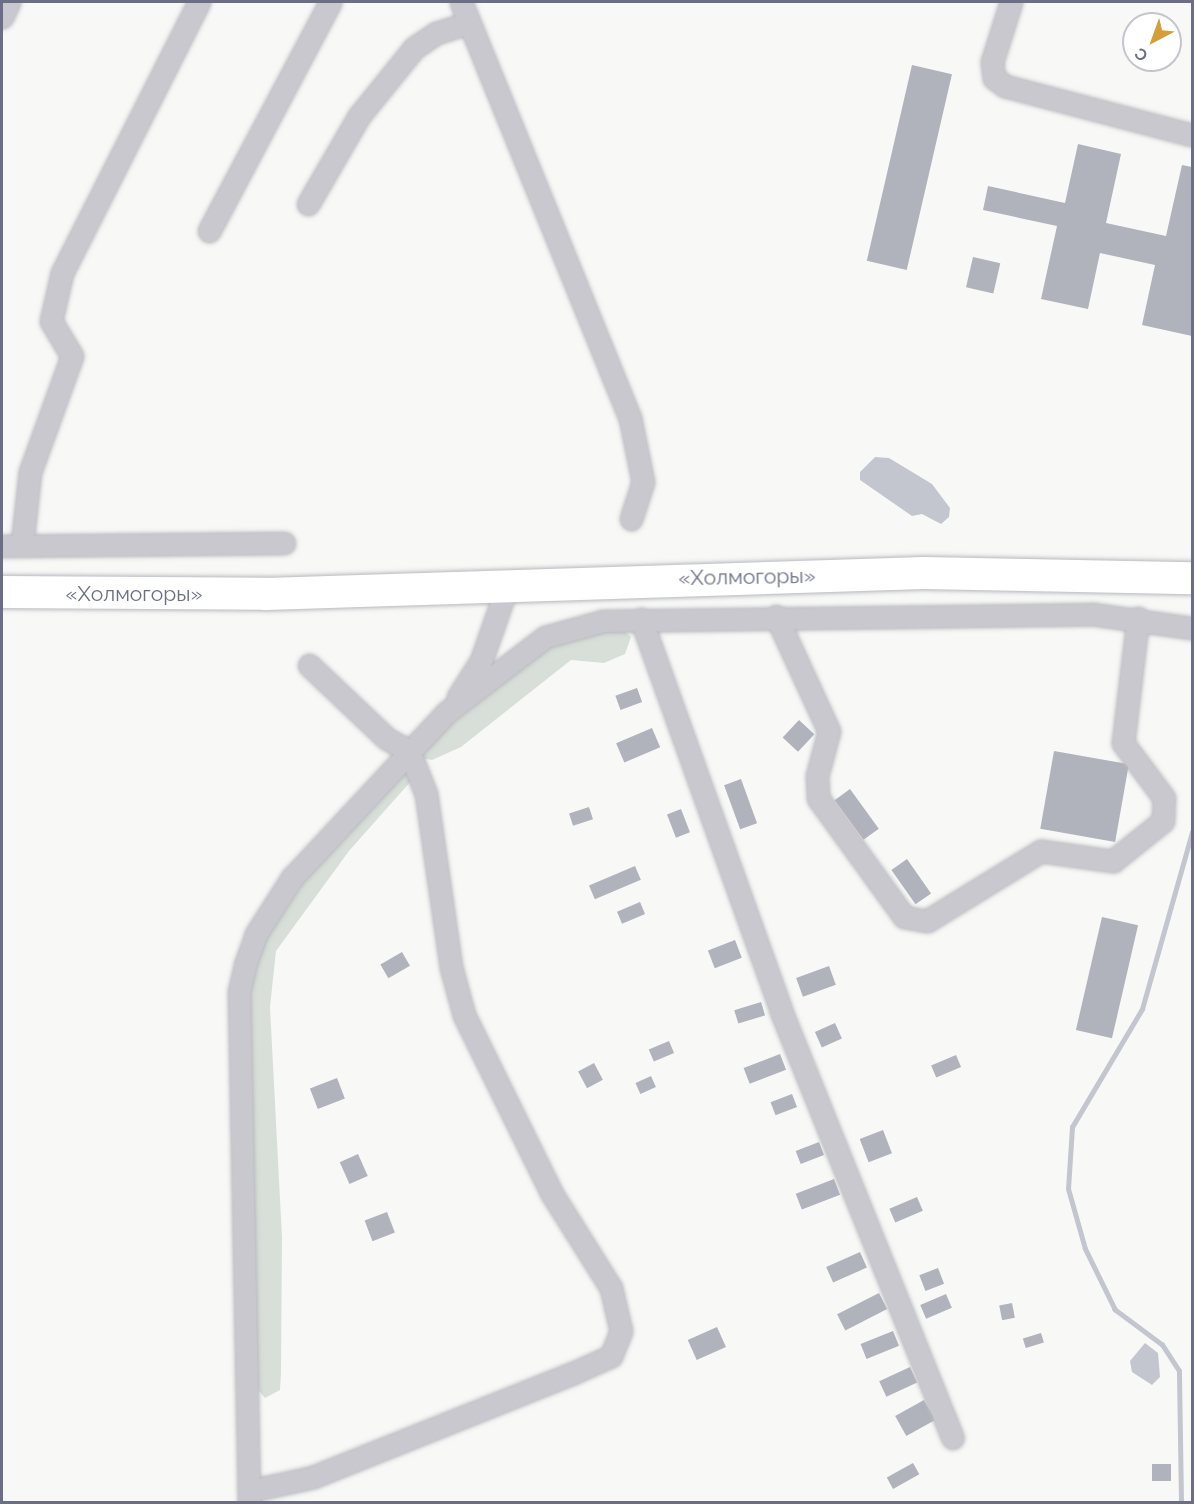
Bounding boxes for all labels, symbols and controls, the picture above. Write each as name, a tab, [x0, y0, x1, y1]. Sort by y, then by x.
north arrow	[1122, 12, 1182, 72]
text: С	[1131, 44, 1152, 65]
street label: «Холмогоры»	[678, 563, 816, 591]
street label: «Холмогоры»	[65, 581, 203, 607]

